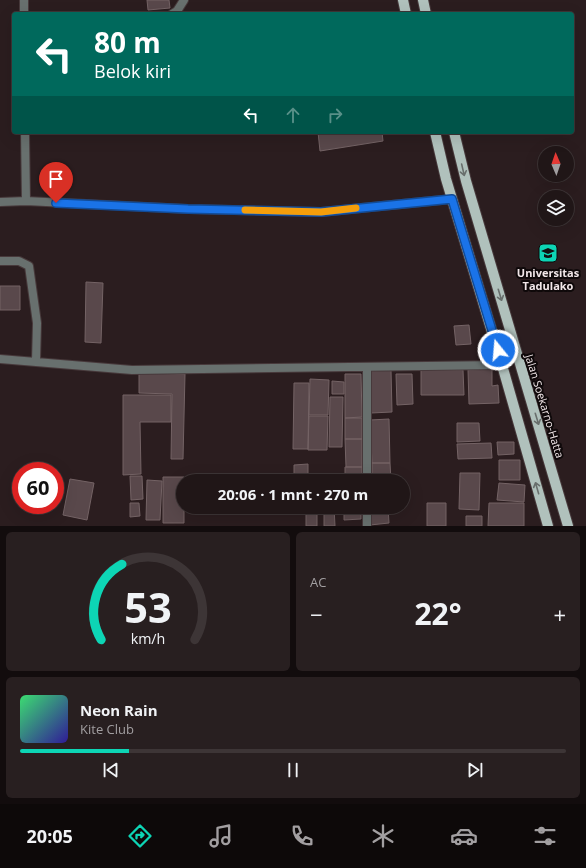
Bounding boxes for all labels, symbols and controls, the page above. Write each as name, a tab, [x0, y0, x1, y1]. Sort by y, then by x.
text: 80 m	[94, 23, 161, 61]
icon: left	[28, 28, 80, 80]
text: Belok kiri	[94, 59, 171, 83]
icon: left	[240, 104, 262, 126]
icon: ahead	[282, 104, 304, 126]
icon: right	[324, 104, 346, 126]
north arrow	[538, 146, 574, 182]
map controls	[538, 146, 574, 226]
pin	[39, 162, 73, 203]
one-way arrow	[460, 163, 468, 176]
icon: arrive	[45, 168, 67, 190]
button: layers	[538, 190, 574, 226]
school or university icon: Universitas Tadulako	[537, 242, 559, 264]
place label: Universitas Tadulako	[517, 265, 580, 293]
one-way arrow	[497, 288, 504, 301]
position arrow	[477, 329, 519, 371]
street label: Jalan Soekarno-Hatta	[522, 351, 568, 460]
one-way arrow	[534, 413, 541, 426]
speed limit sign: 60	[12, 462, 64, 514]
one-way arrow	[533, 482, 540, 495]
text: 20:06 · 1 mnt · 270 m	[218, 484, 368, 504]
text: AC	[310, 573, 326, 591]
text: 53	[124, 578, 172, 634]
text: 22°	[414, 593, 462, 634]
text: −	[310, 599, 323, 629]
text: +	[553, 599, 566, 629]
text: km/h	[131, 628, 165, 647]
text: Neon Rain	[80, 700, 158, 720]
text: Kite Club	[80, 720, 134, 738]
icon: previous	[100, 759, 122, 781]
icon: pause	[282, 759, 304, 781]
icon: next	[464, 759, 486, 781]
icon: directions	[126, 822, 154, 850]
icon: music	[207, 822, 235, 850]
icon: phone	[288, 822, 316, 850]
icon: climate	[369, 822, 397, 850]
icon: car	[450, 822, 478, 850]
icon: filters	[531, 822, 559, 850]
text: 20:05	[27, 824, 73, 848]

